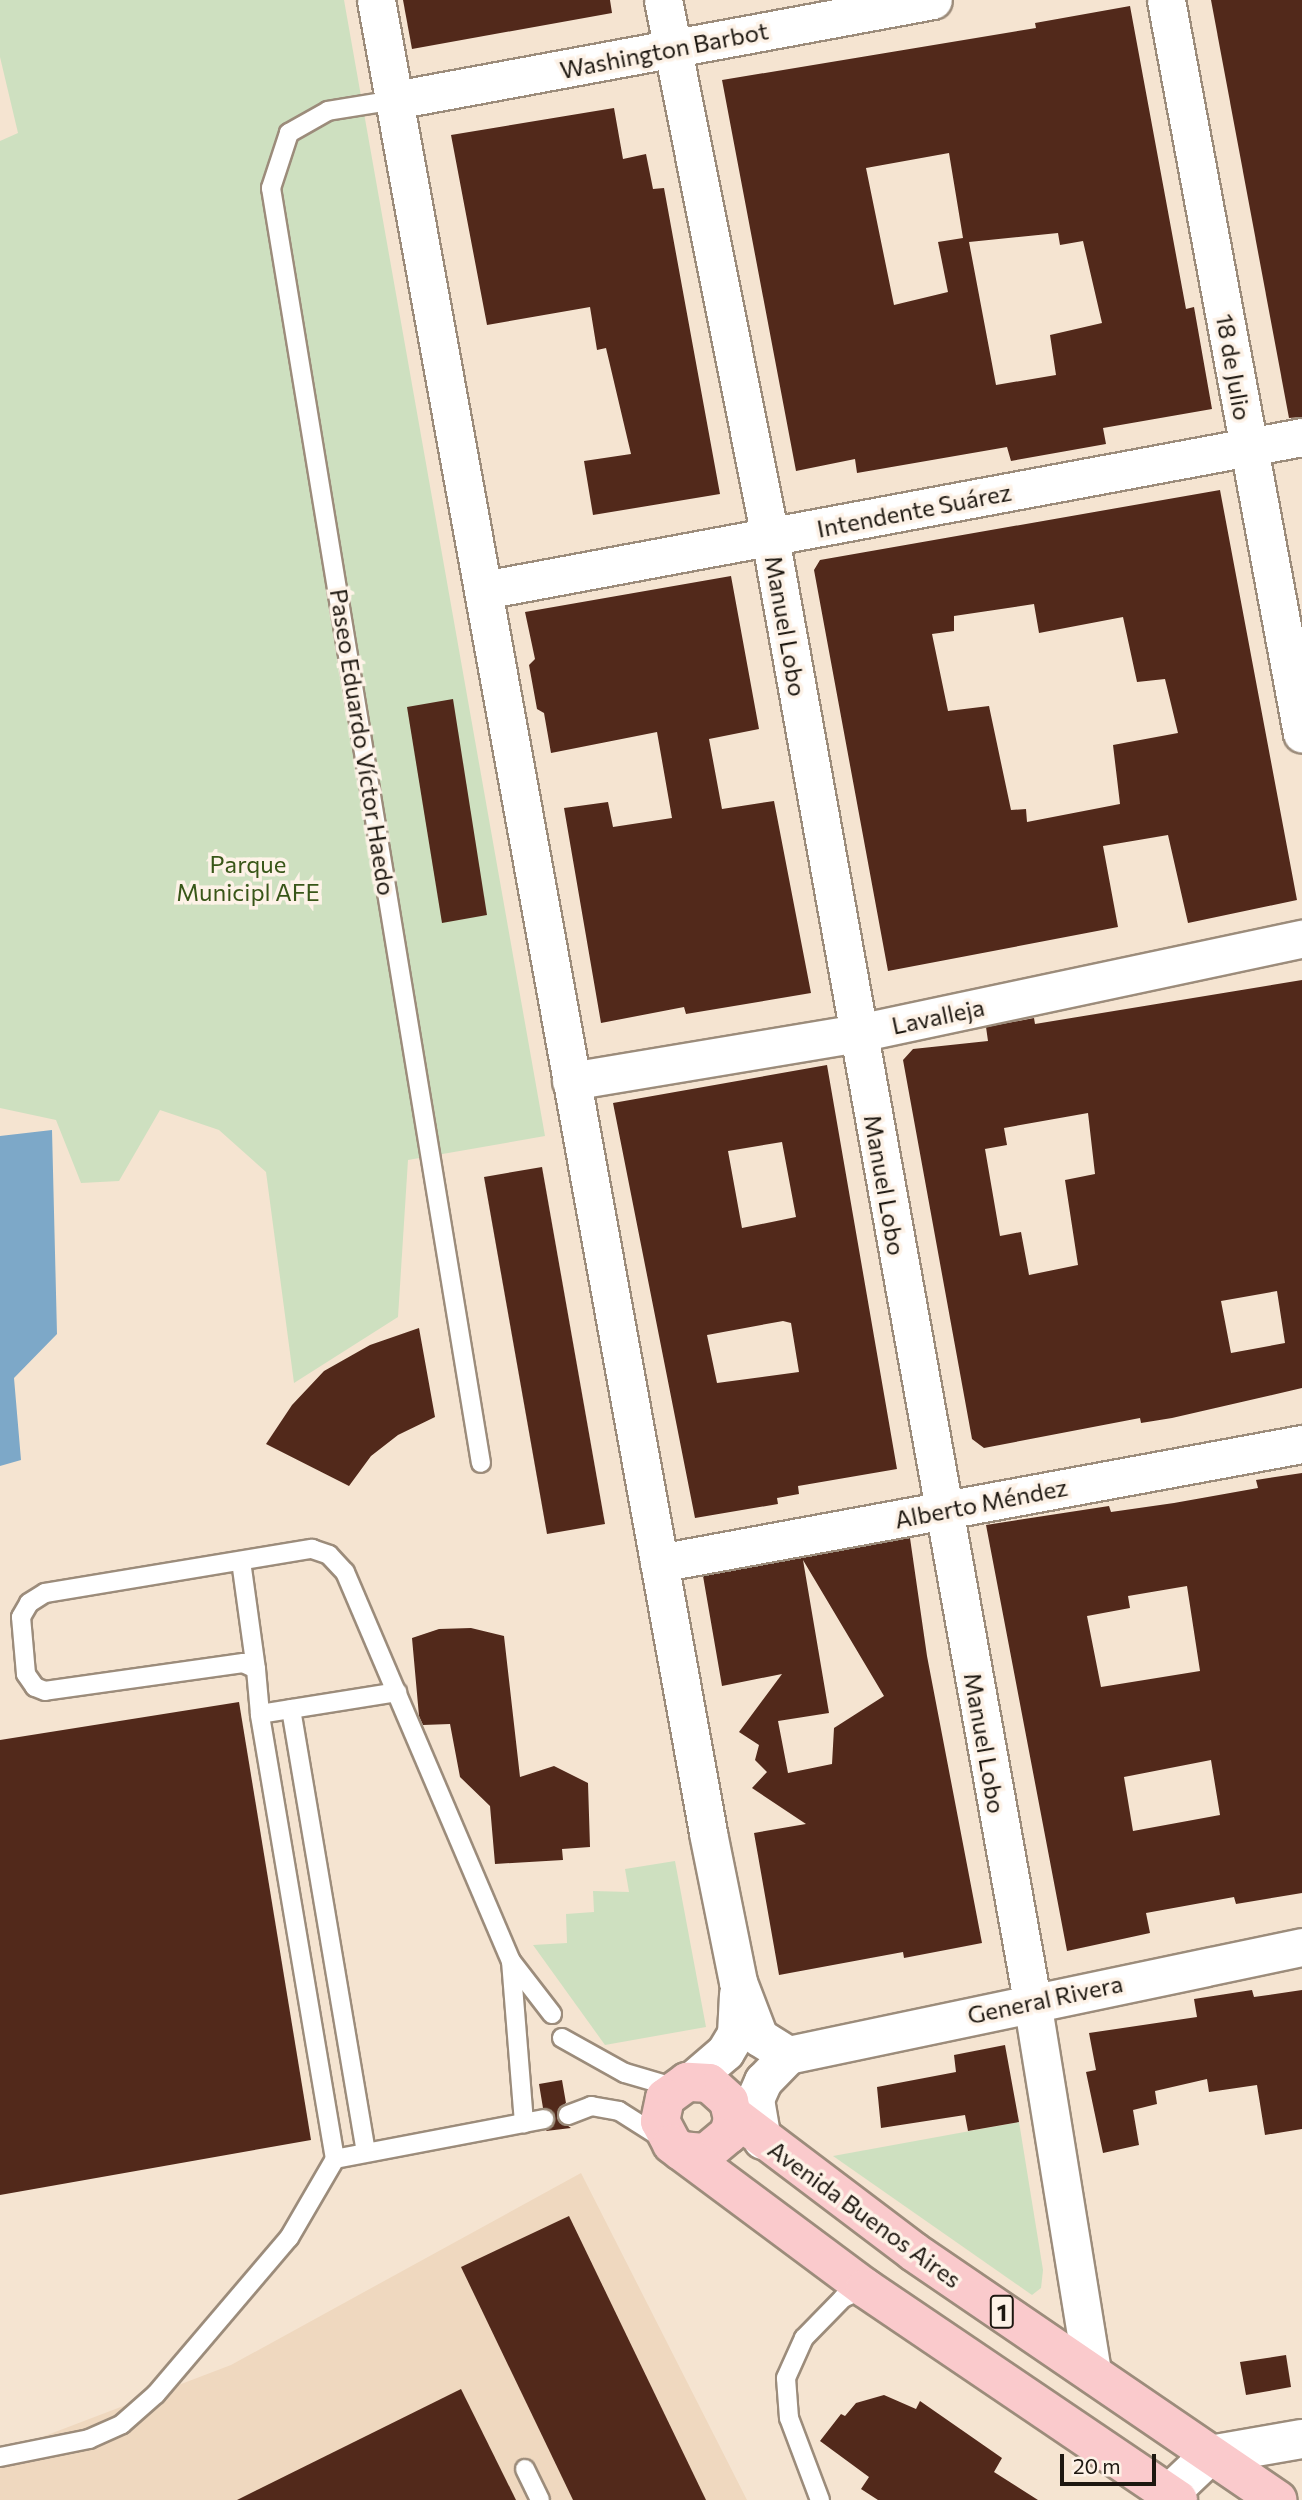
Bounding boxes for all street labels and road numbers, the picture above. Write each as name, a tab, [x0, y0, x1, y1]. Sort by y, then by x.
street label: Washington Barbot	[557, 16, 771, 84]
street label: 18 de Julio	[1210, 312, 1258, 422]
street label: Intendente Suárez	[814, 477, 1014, 543]
street label: Manuel Lobo	[759, 553, 813, 699]
street label: Paseo Eduardo Víctor Haedo	[325, 587, 401, 897]
street label: Lavalleja	[889, 992, 987, 1040]
street label: Manuel Lobo	[858, 1112, 912, 1258]
street label: Alberto Méndez	[892, 1472, 1070, 1534]
street label: Manuel Lobo	[958, 1670, 1012, 1816]
street label: General Rivera	[965, 1968, 1125, 2030]
street label: Avenida Buenos Aires	[763, 2134, 967, 2294]
road number: 1	[990, 2292, 1014, 2332]

